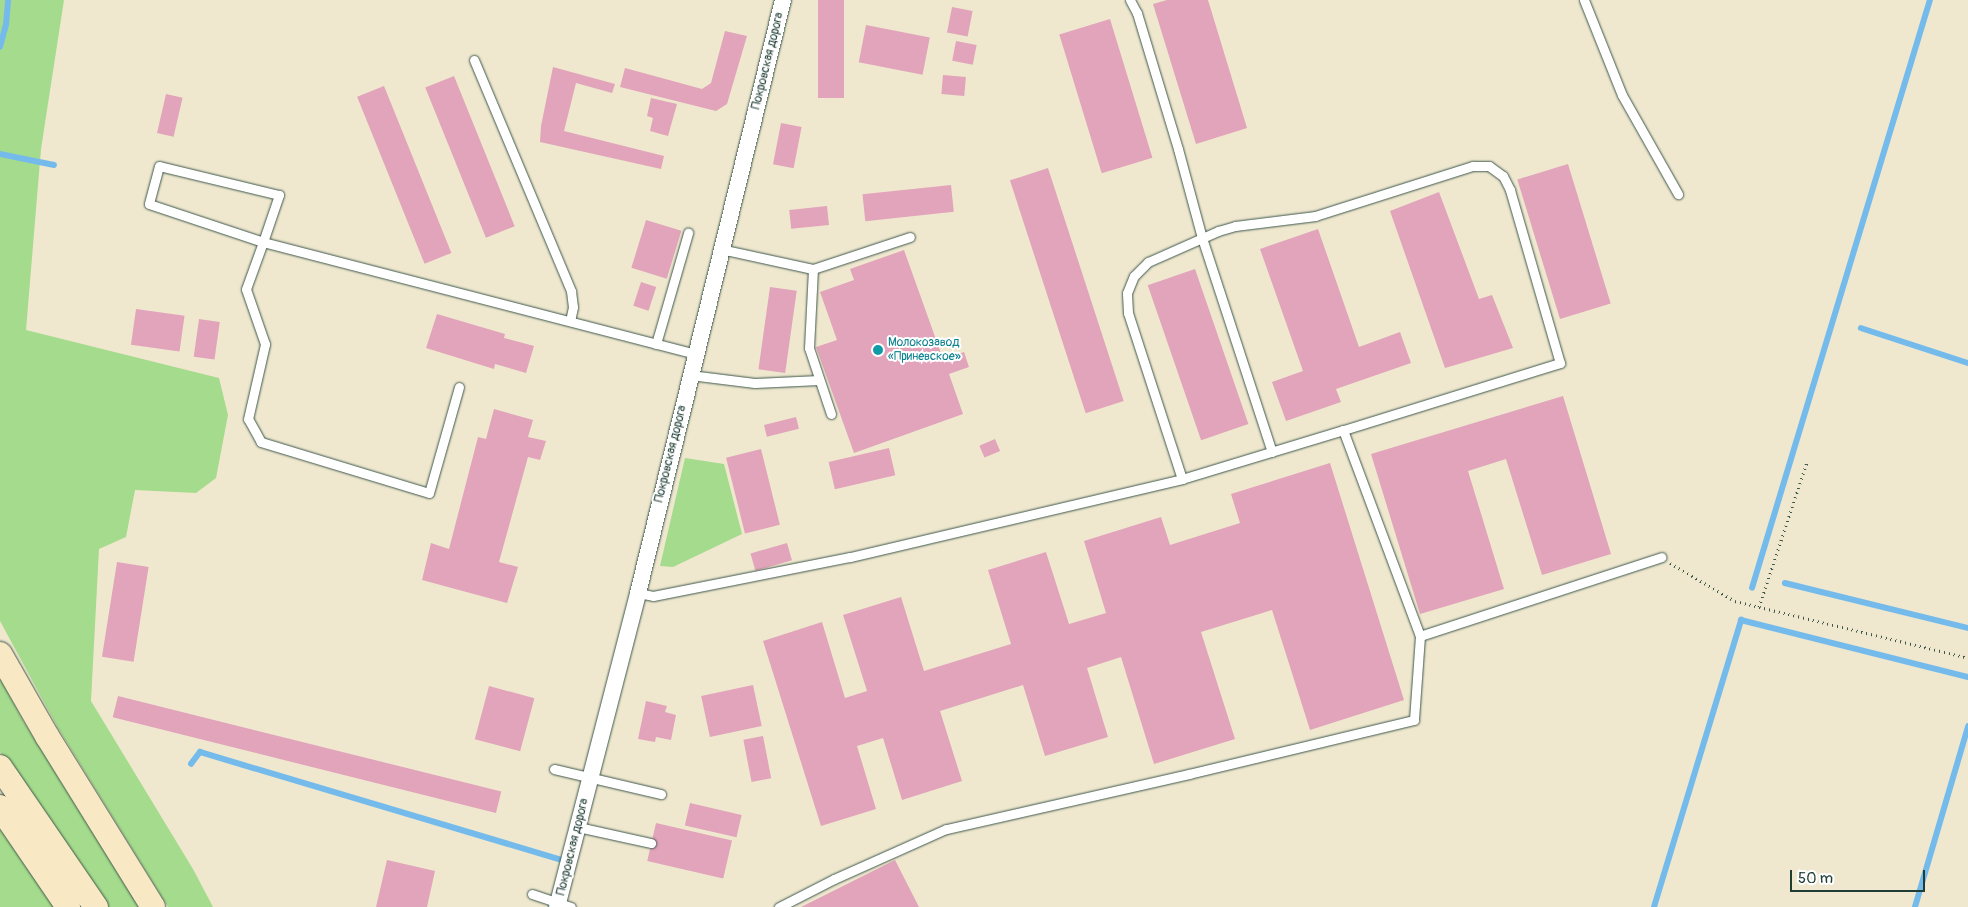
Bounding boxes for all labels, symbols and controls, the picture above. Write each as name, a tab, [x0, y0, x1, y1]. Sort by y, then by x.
street label: Покровская дорога	[749, 11, 787, 111]
place label: Молокозавод «Приневское»	[888, 336, 961, 364]
marker: Молокозавод «Приневское»	[872, 344, 884, 356]
street label: Покровская дорога	[652, 404, 690, 504]
street label: Покровская дорога	[554, 797, 592, 897]
scale bar	[1793, 860, 1928, 892]
text: 50 m	[1798, 869, 1833, 888]

